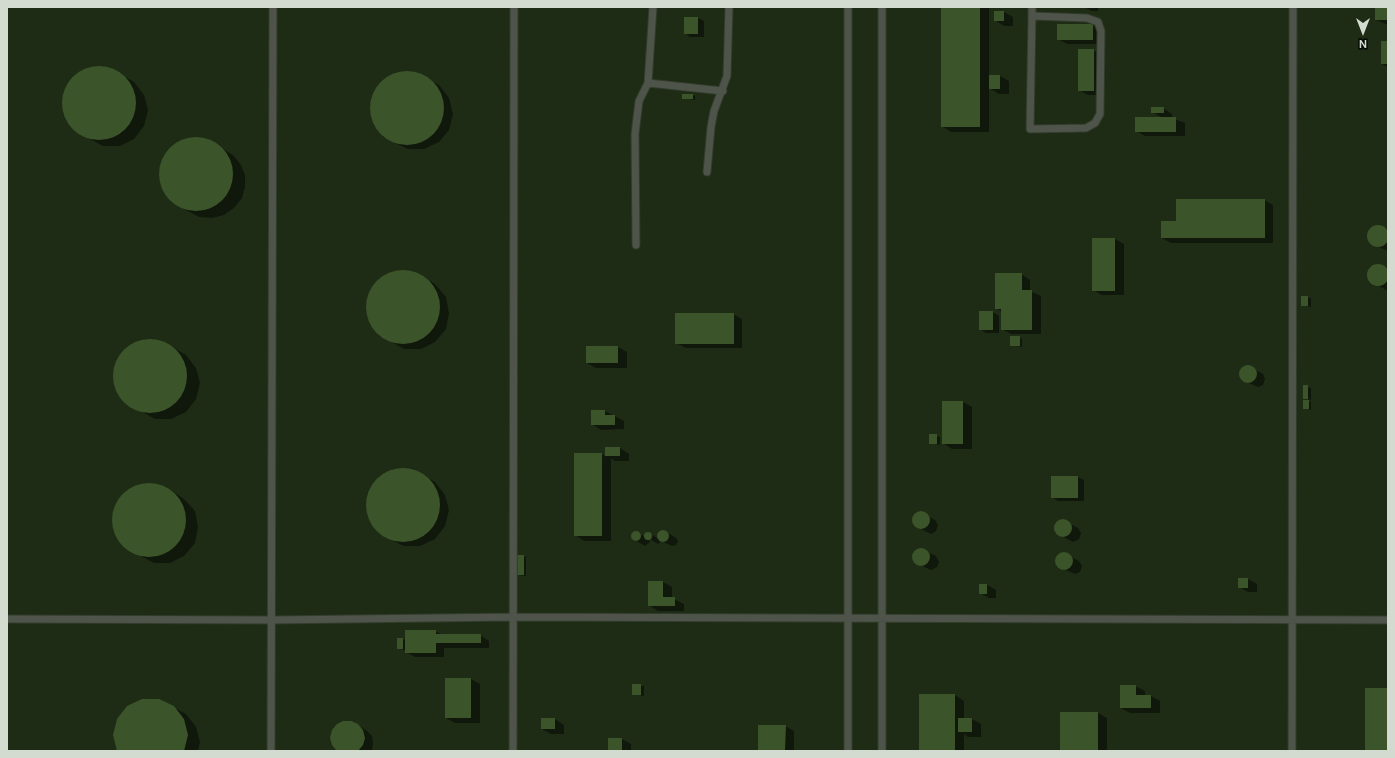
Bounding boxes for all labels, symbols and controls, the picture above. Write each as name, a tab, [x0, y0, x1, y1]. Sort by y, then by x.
north arrow	[1343, 12, 1383, 52]
text: N	[1359, 37, 1367, 51]

